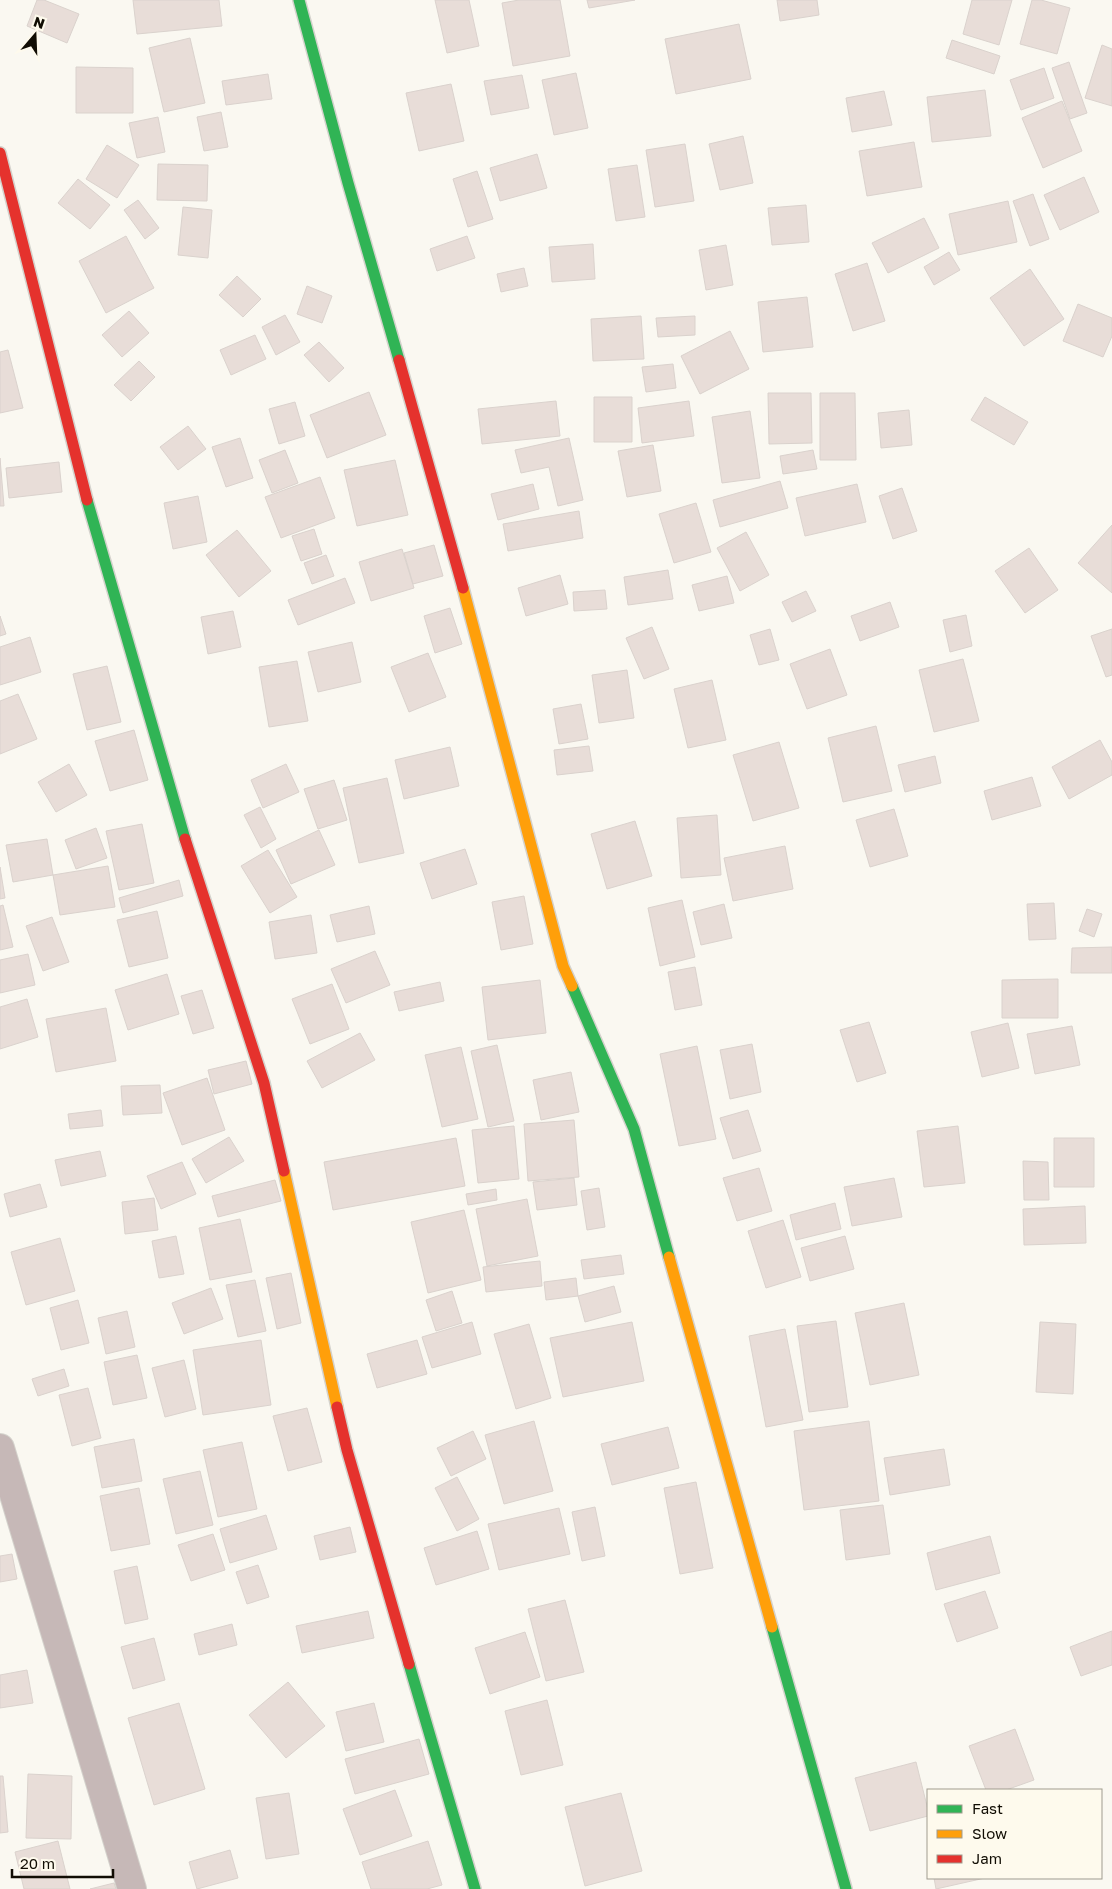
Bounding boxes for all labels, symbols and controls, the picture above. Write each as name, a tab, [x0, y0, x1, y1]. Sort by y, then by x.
north arrow	[10, 10, 60, 60]
text: N	[32, 12, 47, 32]
legend	[927, 1789, 1102, 1879]
text: Fast	[972, 1799, 1003, 1817]
text: Slow	[972, 1824, 1007, 1842]
scale bar	[12, 1846, 114, 1878]
text: Jam	[972, 1849, 1002, 1867]
text: 20 m	[20, 1854, 55, 1872]

